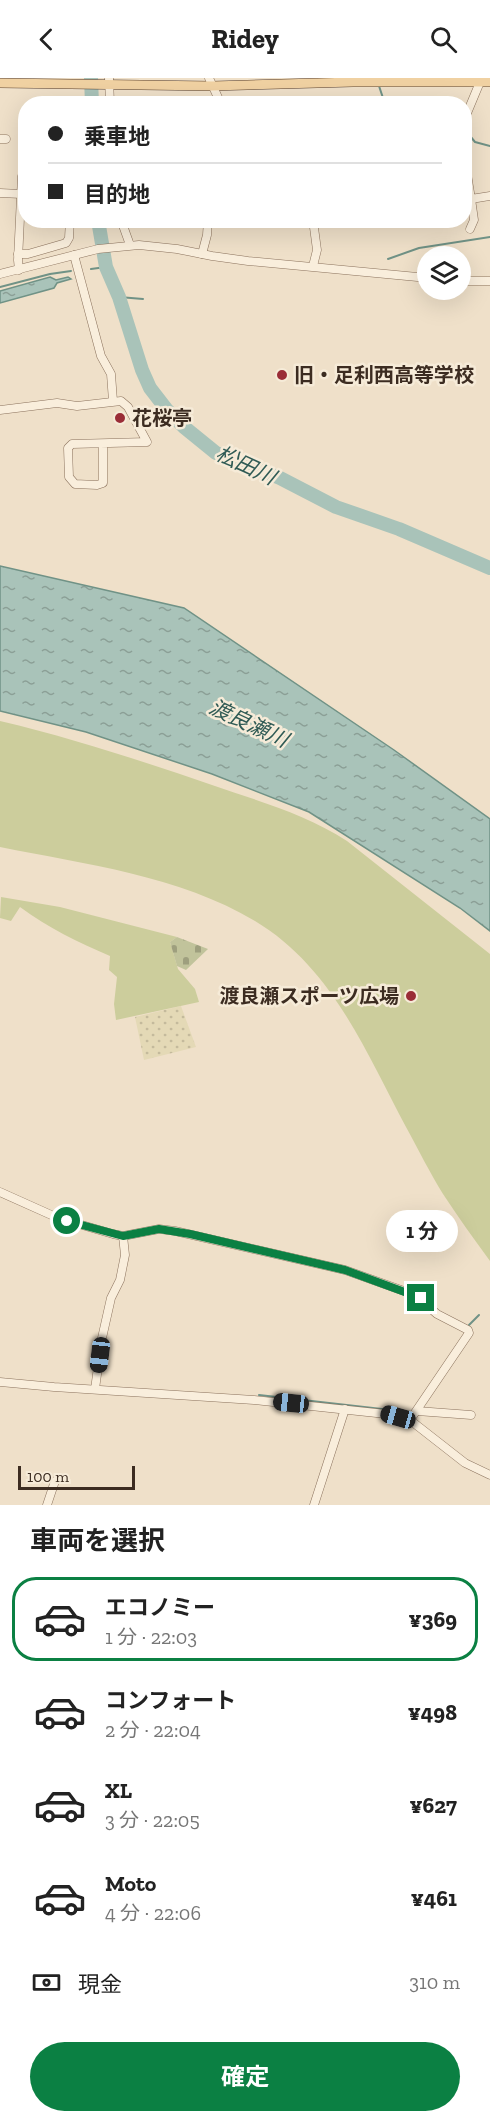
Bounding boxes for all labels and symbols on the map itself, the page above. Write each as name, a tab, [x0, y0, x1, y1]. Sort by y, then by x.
place label: 旧・足利西高等学校	[294, 363, 474, 387]
marker: 旧・足利西高等学校	[275, 368, 289, 382]
place label: 花桜亭	[132, 406, 192, 430]
marker: 花桜亭	[113, 411, 127, 425]
water label: 松田川	[212, 440, 282, 490]
water label: 渡良瀬川	[206, 694, 294, 753]
place label: 渡良瀬スポーツ広場	[219, 984, 399, 1008]
marker: 渡良瀬スポーツ広場	[404, 989, 418, 1003]
route start	[53, 1207, 80, 1234]
callout: 1 分	[385, 1211, 457, 1253]
route end	[407, 1284, 434, 1311]
car	[89, 1336, 111, 1374]
car	[272, 1392, 310, 1414]
car	[378, 1403, 418, 1431]
scale bar	[18, 1463, 135, 1490]

